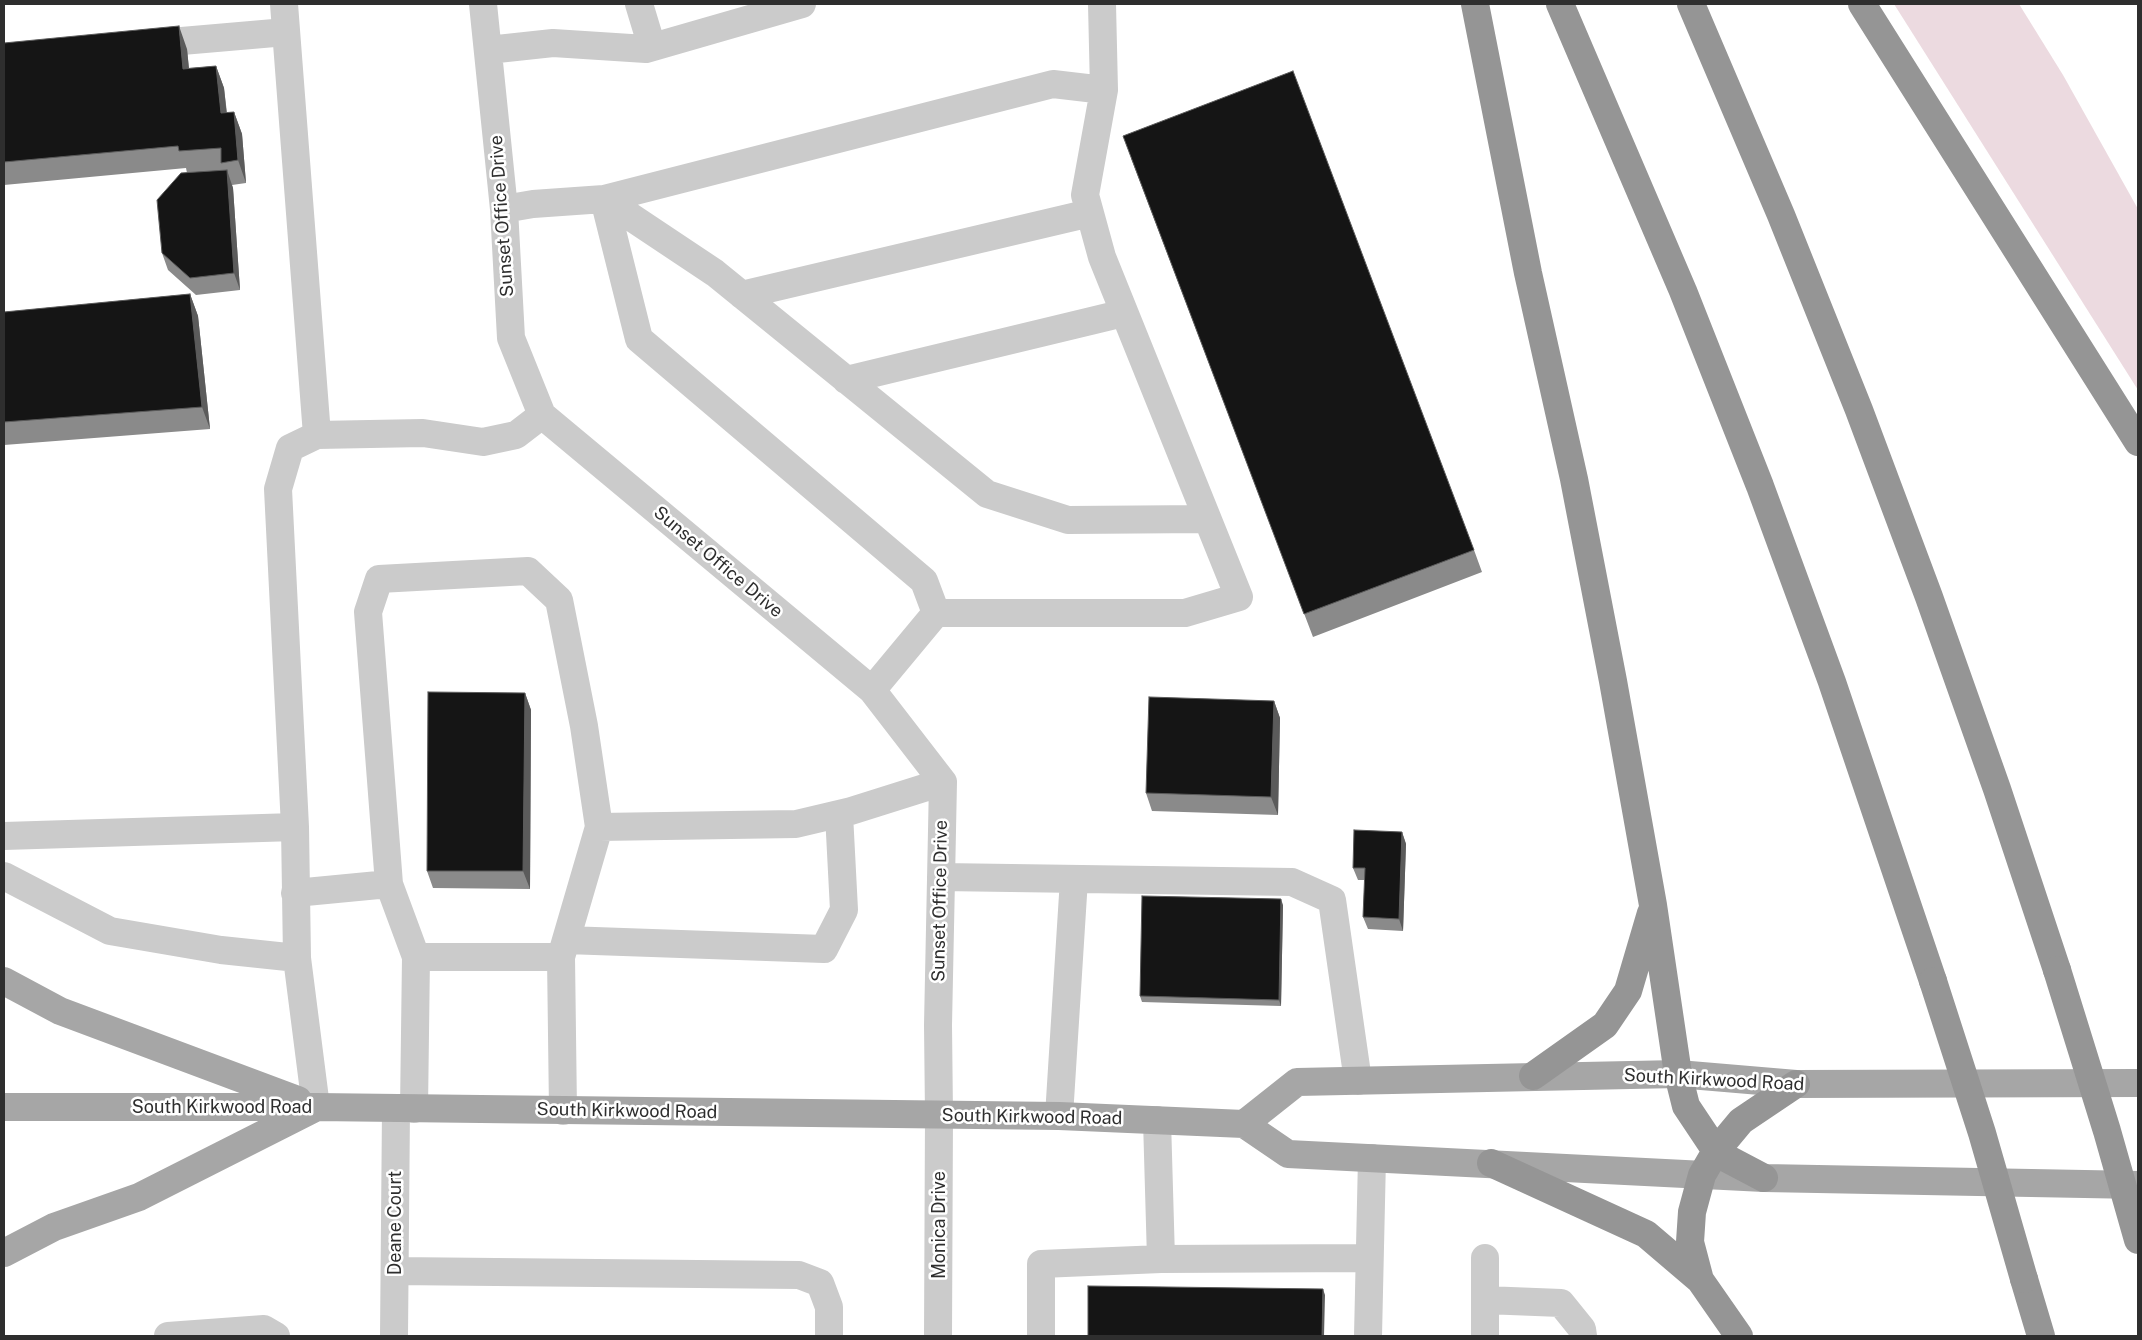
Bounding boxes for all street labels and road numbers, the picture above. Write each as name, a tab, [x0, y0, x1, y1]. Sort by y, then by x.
street label: Sunset Office Drive	[486, 134, 518, 298]
street label: Sunset Office Drive	[649, 502, 787, 622]
street label: Sunset Office Drive	[928, 820, 952, 982]
street label: South Kirkwood Road	[1623, 1064, 1805, 1096]
street label: South Kirkwood Road	[132, 1096, 312, 1118]
street label: South Kirkwood Road	[537, 1099, 717, 1123]
street label: South Kirkwood Road	[942, 1105, 1122, 1129]
street label: Deane Court	[384, 1171, 406, 1275]
street label: Monica Drive	[928, 1171, 950, 1279]

